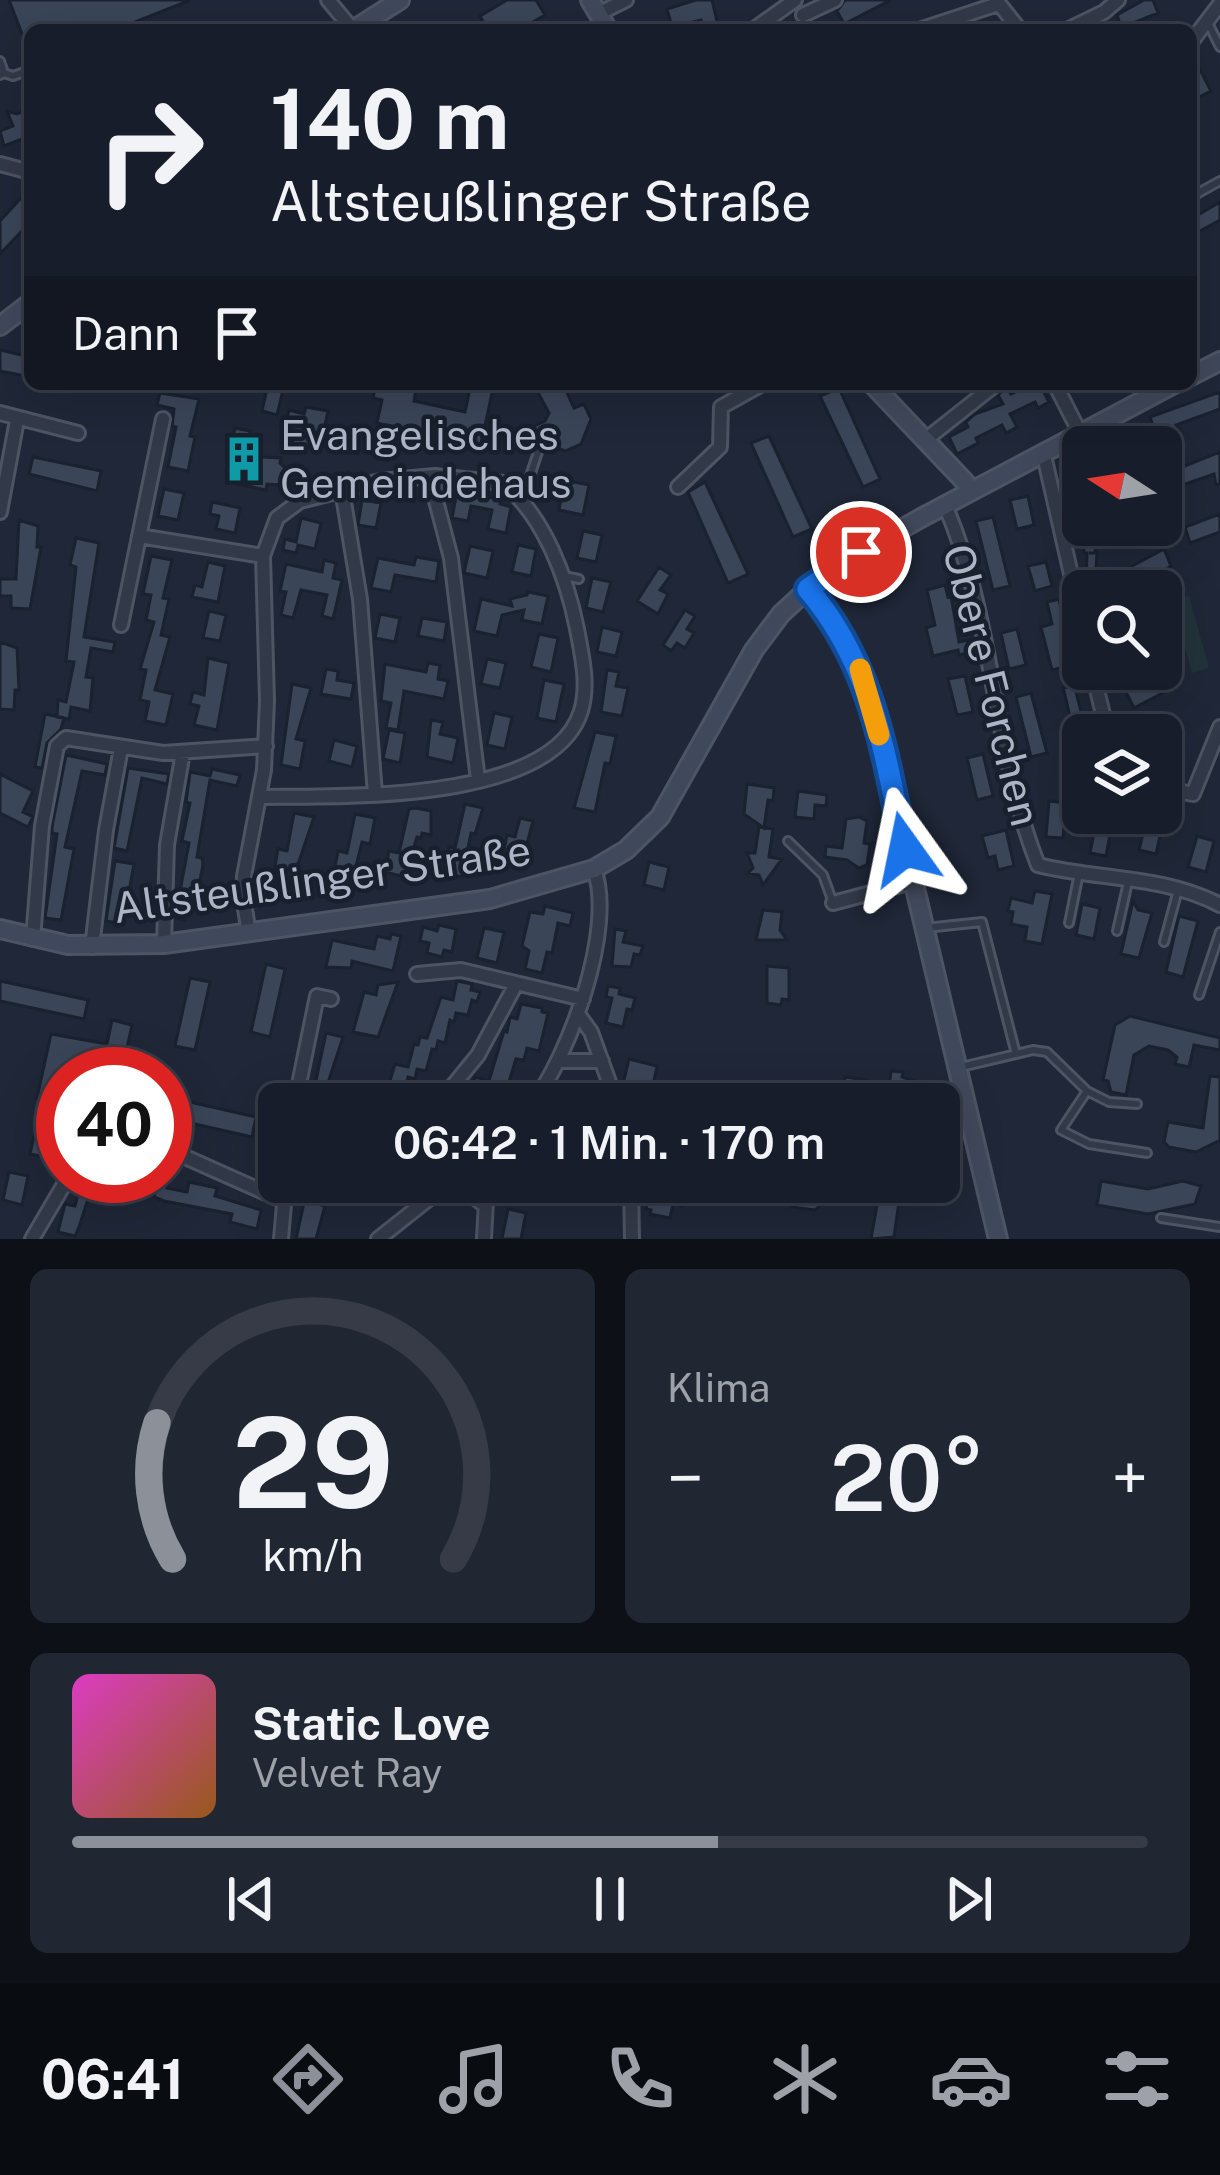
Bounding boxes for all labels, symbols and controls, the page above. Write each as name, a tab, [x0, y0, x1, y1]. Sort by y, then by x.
text: 140 m	[270, 69, 509, 168]
icon: right	[72, 72, 228, 228]
text: Altsteußlinger Straße	[270, 170, 812, 233]
icon: arrive	[204, 300, 270, 366]
text: Dann	[72, 307, 180, 360]
place label: Evangelisches Gemeindehaus	[280, 410, 571, 507]
north arrow	[1062, 426, 1182, 546]
map controls	[1062, 426, 1182, 834]
building icon: Evangelisches Gemeindehaus	[219, 434, 269, 484]
pin	[810, 501, 912, 603]
icon: arrive	[828, 519, 894, 585]
street label: Obere Forchen	[934, 539, 1051, 831]
button: search	[1062, 570, 1182, 690]
button: layers	[1062, 714, 1182, 834]
position arrow	[842, 786, 968, 912]
street label: Altsteußlinger Straße	[110, 825, 534, 932]
speed limit sign: 40	[36, 1047, 192, 1203]
text: 06:42 · 1 Min. · 170 m	[393, 1116, 825, 1169]
text: Klima	[667, 1365, 770, 1411]
text: 29	[232, 1389, 393, 1536]
text: 20°	[830, 1425, 985, 1531]
text: −	[667, 1439, 704, 1517]
text: +	[1111, 1439, 1148, 1517]
text: km/h	[262, 1530, 363, 1581]
text: Static Love	[252, 1697, 491, 1750]
text: Velvet Ray	[252, 1750, 442, 1796]
icon: previous	[218, 1866, 284, 1932]
icon: pause	[577, 1866, 643, 1932]
icon: next	[936, 1866, 1002, 1932]
icon: directions	[266, 2037, 350, 2121]
icon: music	[432, 2037, 516, 2121]
icon: phone	[598, 2037, 682, 2121]
icon: climate	[763, 2037, 847, 2121]
icon: car	[929, 2037, 1013, 2121]
icon: filters	[1095, 2037, 1179, 2121]
text: 06:41	[41, 2048, 184, 2111]

